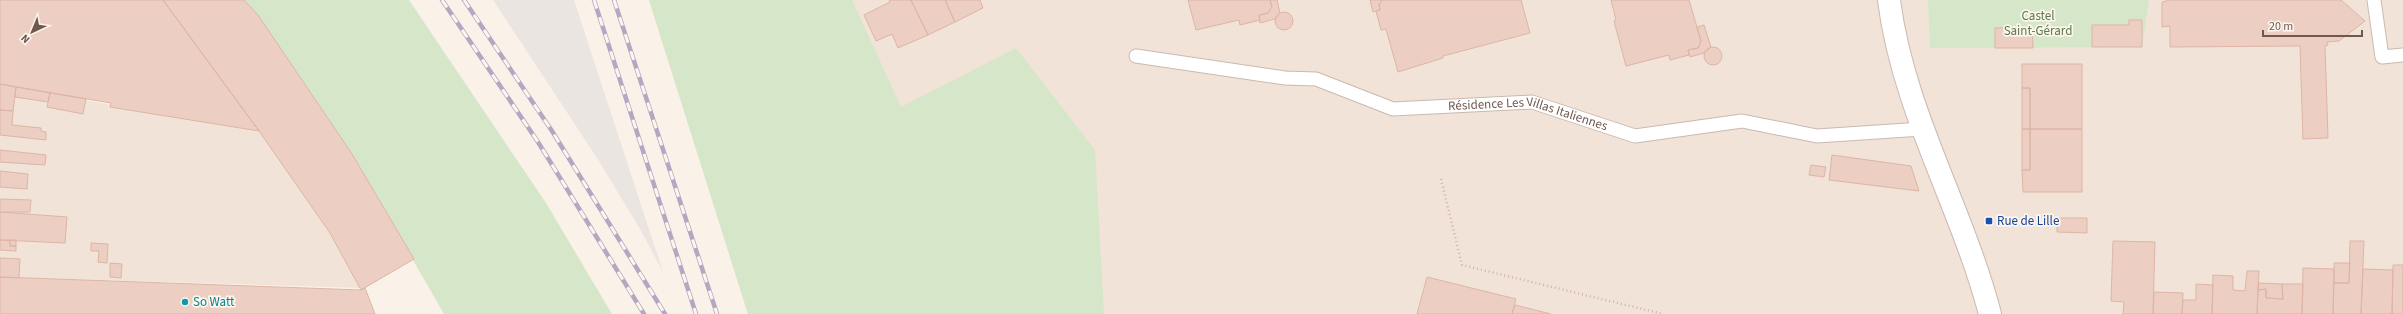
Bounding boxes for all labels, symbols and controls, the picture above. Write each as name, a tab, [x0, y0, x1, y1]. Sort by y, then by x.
park label: Castel Saint-Gérard	[2004, 7, 2072, 40]
north arrow	[12, 12, 52, 52]
scale bar	[2263, 12, 2362, 38]
text: 20 m	[2269, 18, 2293, 35]
text: N	[18, 31, 33, 47]
street label: Résidence Les Villas Italiennes	[1448, 93, 1610, 136]
place label: Rue de Lille	[1997, 212, 2059, 230]
marker: Rue de Lille	[1984, 216, 1994, 226]
place label: So Watt	[193, 293, 235, 311]
marker: So Watt	[180, 297, 190, 307]

